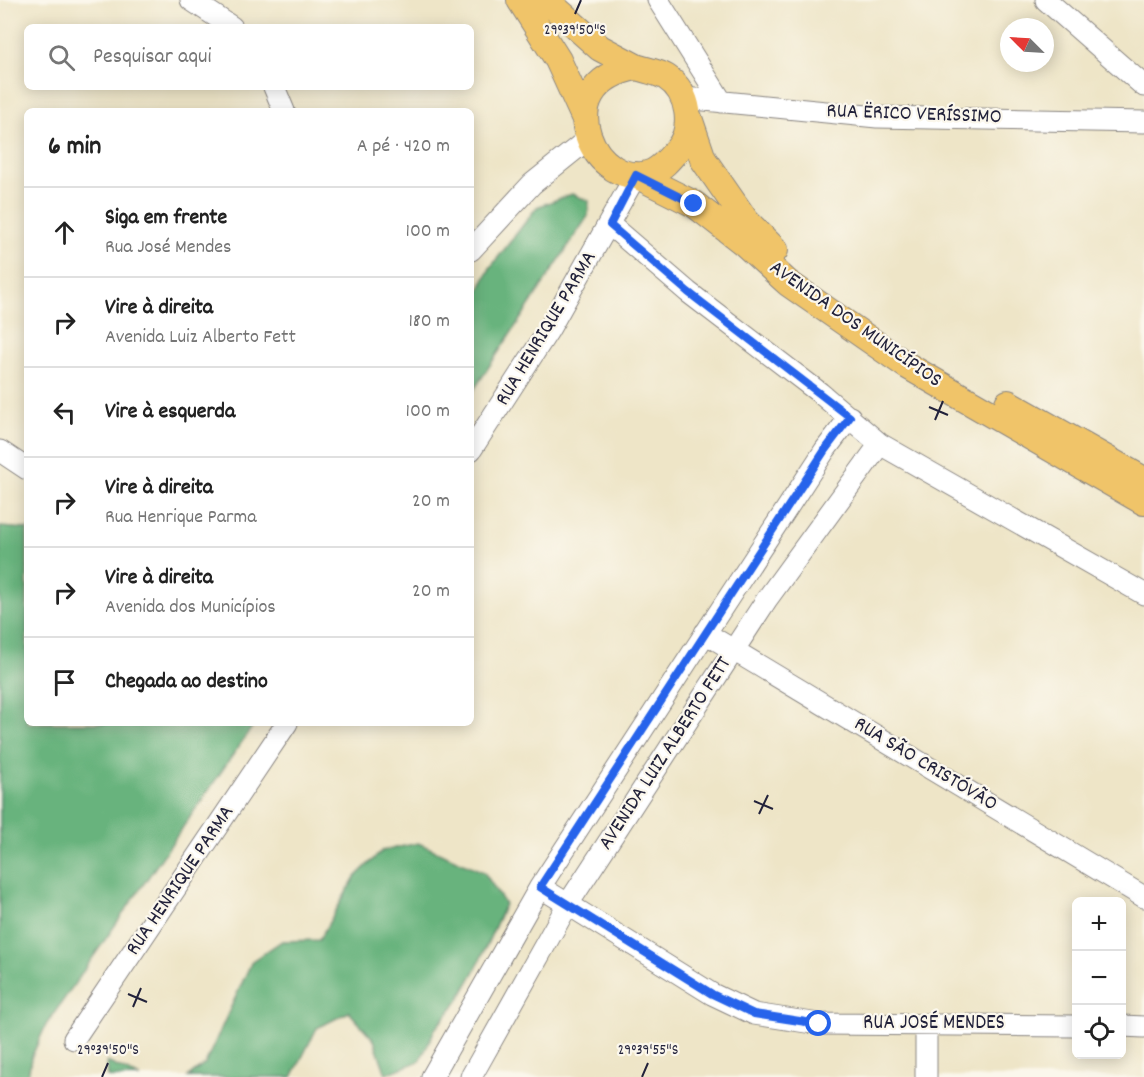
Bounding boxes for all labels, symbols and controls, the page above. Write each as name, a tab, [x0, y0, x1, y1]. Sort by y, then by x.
north arrow	[1000, 18, 1054, 72]
text: 29°39'50"S	[544, 20, 606, 42]
search box	[24, 24, 474, 90]
icon: search	[45, 41, 78, 74]
text: Pesquisar aqui	[93, 42, 212, 73]
street label: RUA ËRICO VERÍSSIMO	[826, 97, 1002, 133]
text: 6 min	[48, 129, 101, 166]
text: A pé · 420 m	[357, 133, 450, 161]
route end	[680, 190, 706, 216]
text: Siga em frente	[105, 203, 227, 234]
icon: ahead	[48, 216, 81, 249]
text: 100 m	[406, 218, 450, 246]
text: Rua José Mendes	[105, 234, 231, 262]
street label: RUA HENRIQUE PARMA	[489, 246, 605, 412]
street label: AVENIDA DOS MUNICÍPIOS	[762, 254, 948, 396]
text: Vire à direita	[105, 293, 213, 324]
icon: right	[48, 306, 81, 339]
text: 180 m	[408, 308, 450, 336]
text: Avenida Luiz Alberto Fett	[105, 324, 296, 352]
icon: left	[48, 396, 81, 429]
text: Vire à esquerda	[105, 397, 235, 428]
text: 100 m	[406, 398, 450, 426]
text: Vire à direita	[105, 473, 213, 504]
icon: right	[48, 486, 81, 519]
text: 20 m	[412, 488, 450, 516]
text: Rua Henrique Parma	[105, 504, 257, 532]
text: Vire à direita	[105, 563, 213, 594]
icon: right	[48, 576, 81, 609]
text: 20 m	[412, 578, 450, 606]
text: Avenida dos Municípios	[105, 594, 276, 622]
street label: AVENIDA LUIZ ALBERTO FETT	[592, 651, 740, 857]
icon: arrive	[48, 666, 81, 699]
text: Chegada ao destino	[105, 667, 268, 698]
street label: RUA SÃO CRISTÓVÃO	[847, 710, 1003, 820]
street label: RUA HENRIQUE PARMA	[119, 800, 243, 962]
map controls	[1072, 897, 1126, 1059]
button: +	[1072, 897, 1126, 951]
button: −	[1072, 951, 1126, 1005]
button: locate	[1072, 1005, 1126, 1059]
street label: RUA JOSÉ MENDES	[863, 1009, 1005, 1039]
route start	[805, 1010, 831, 1036]
text: 29°39'50"S	[77, 1040, 139, 1062]
text: 29°39'55"S	[618, 1040, 678, 1062]

